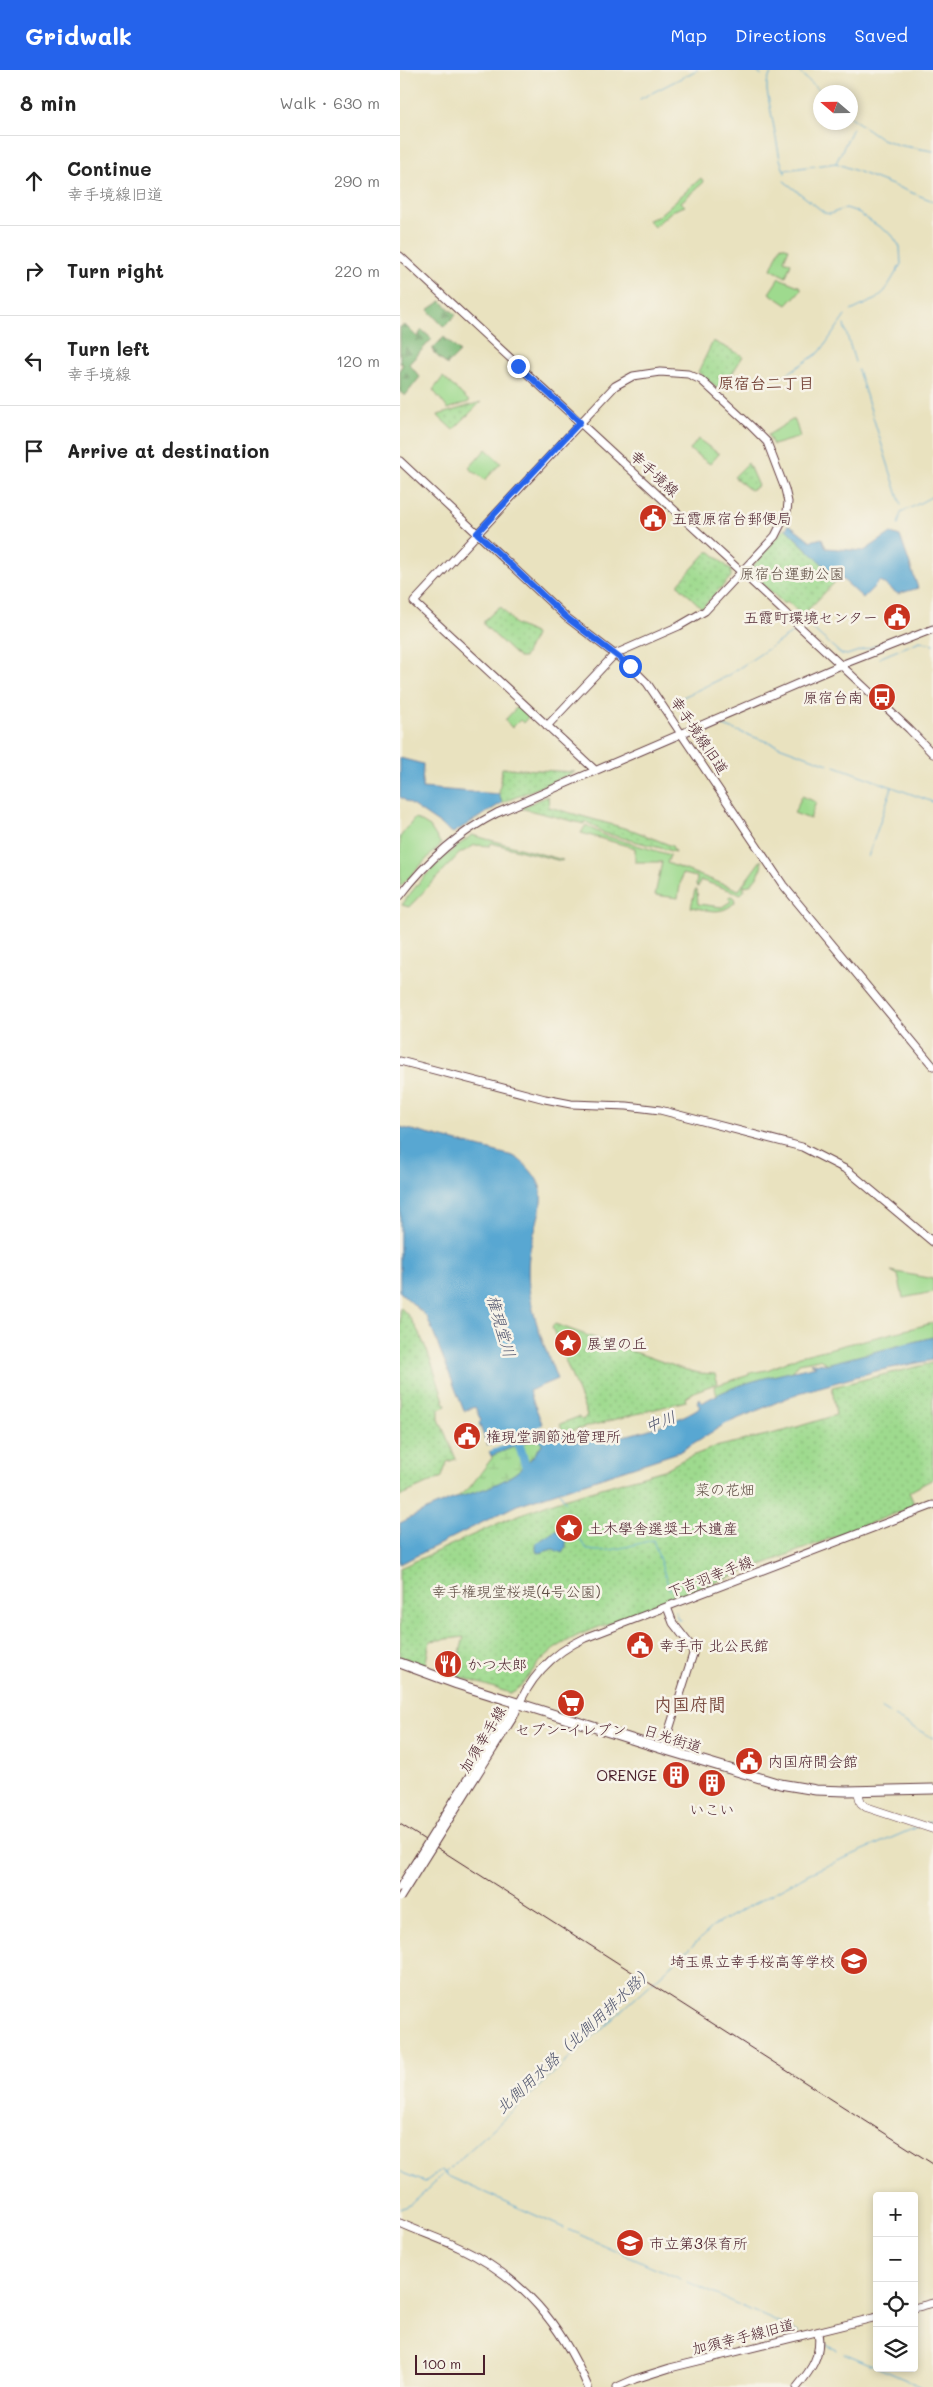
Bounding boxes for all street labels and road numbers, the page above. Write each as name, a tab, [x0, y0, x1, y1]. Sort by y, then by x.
street label: 幸手境線	[626, 445, 684, 501]
street label: 幸手境線旧道	[667, 692, 733, 778]
street label: 下吉羽幸手線	[664, 1551, 756, 1601]
street label: 加須幸手線	[454, 1702, 510, 1776]
street label: 日光街道	[641, 1719, 705, 1757]
street label: 加須幸手線旧道	[690, 2314, 796, 2358]

